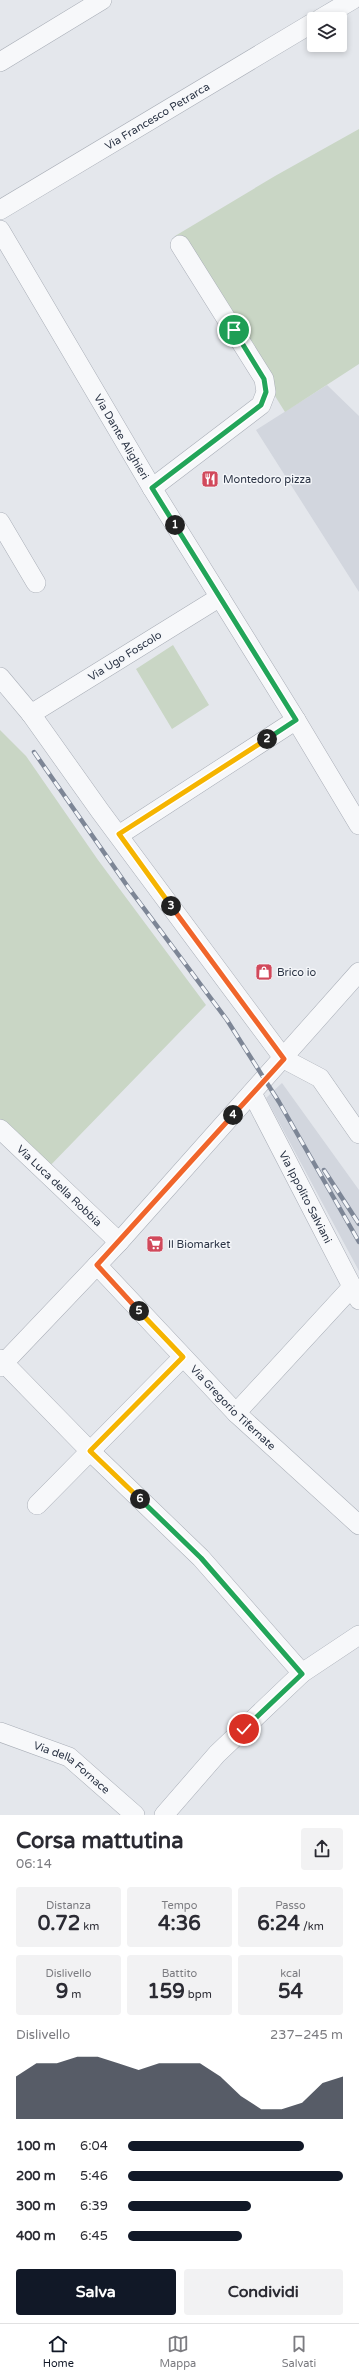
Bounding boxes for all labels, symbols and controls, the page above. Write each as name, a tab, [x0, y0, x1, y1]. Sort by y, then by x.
map controls	[307, 12, 347, 52]
button: layers	[307, 12, 347, 52]
street label: Via Francesco Petrarca	[102, 80, 212, 152]
pin	[217, 313, 251, 347]
icon: arrive	[223, 319, 245, 341]
street label: Via Dante Alighieri	[92, 392, 152, 482]
restaurant icon: Montedoro pizza	[200, 469, 220, 489]
place label: Montedoro pizza	[223, 473, 311, 486]
pin: 1	[165, 515, 185, 535]
text: 1	[172, 518, 178, 531]
street label: Via Ugo Foscolo	[86, 628, 164, 684]
pin: 2	[257, 729, 277, 749]
text: 2	[264, 732, 270, 745]
pin: 3	[161, 896, 181, 916]
text: 3	[168, 899, 174, 912]
shop icon: Brico io	[254, 962, 274, 982]
place label: Brico io	[277, 966, 317, 979]
pin: 4	[223, 1105, 243, 1125]
text: 4	[230, 1108, 236, 1121]
street label: Via Luca della Robbia	[14, 1142, 105, 1229]
street label: Via Ippolito Salviani	[277, 1149, 335, 1245]
supermarket icon: Il Biomarket	[145, 1234, 165, 1254]
place label: Il Biomarket	[168, 1238, 230, 1251]
pin: 5	[129, 1301, 149, 1321]
text: 5	[136, 1304, 142, 1317]
street label: Via Gregorio Tifernate	[188, 1362, 278, 1452]
pin: 6	[130, 1489, 150, 1509]
text: 6	[137, 1492, 143, 1505]
pin	[227, 1712, 261, 1746]
icon: check	[233, 1718, 255, 1740]
street label: Via della Fornace	[32, 1738, 113, 1796]
text: Corsa mattutina	[16, 1828, 184, 1854]
button: share	[301, 1828, 343, 1870]
text: 06:14	[16, 1856, 52, 1872]
text: Distanza	[46, 1899, 91, 1912]
text: Tempo	[162, 1899, 197, 1912]
text: Passo	[275, 1899, 306, 1912]
text: 0.72	[38, 1912, 80, 1936]
text: 4:36	[158, 1912, 201, 1936]
text: 6:24	[257, 1912, 300, 1936]
text: km	[80, 1920, 99, 1933]
text: /km	[300, 1920, 324, 1933]
text: Dislivello	[46, 1967, 91, 1980]
text: Battito	[162, 1967, 197, 1980]
text: kcal	[280, 1967, 301, 1980]
text: 9	[56, 1980, 68, 2004]
text: 159	[147, 1980, 185, 2004]
text: 54	[278, 1980, 303, 2004]
text: m	[68, 1988, 81, 2001]
text: bpm	[185, 1988, 212, 2001]
text: Dislivello	[16, 2027, 70, 2043]
text: 237–245 m	[270, 2027, 343, 2043]
text: 100 m	[16, 2138, 56, 2154]
text: 6:04	[80, 2138, 108, 2154]
text: 200 m	[16, 2168, 56, 2184]
text: 5:46	[80, 2168, 108, 2184]
text: 300 m	[16, 2198, 56, 2214]
text: 6:39	[80, 2198, 108, 2214]
text: 400 m	[16, 2228, 56, 2244]
text: 6:45	[80, 2228, 108, 2244]
button: Salva	[16, 2269, 176, 2315]
button: Condividi	[184, 2269, 343, 2315]
tab: Home	[43, 2333, 74, 2370]
tab: Mappa	[159, 2333, 196, 2370]
tab: Salvati	[282, 2333, 316, 2370]

